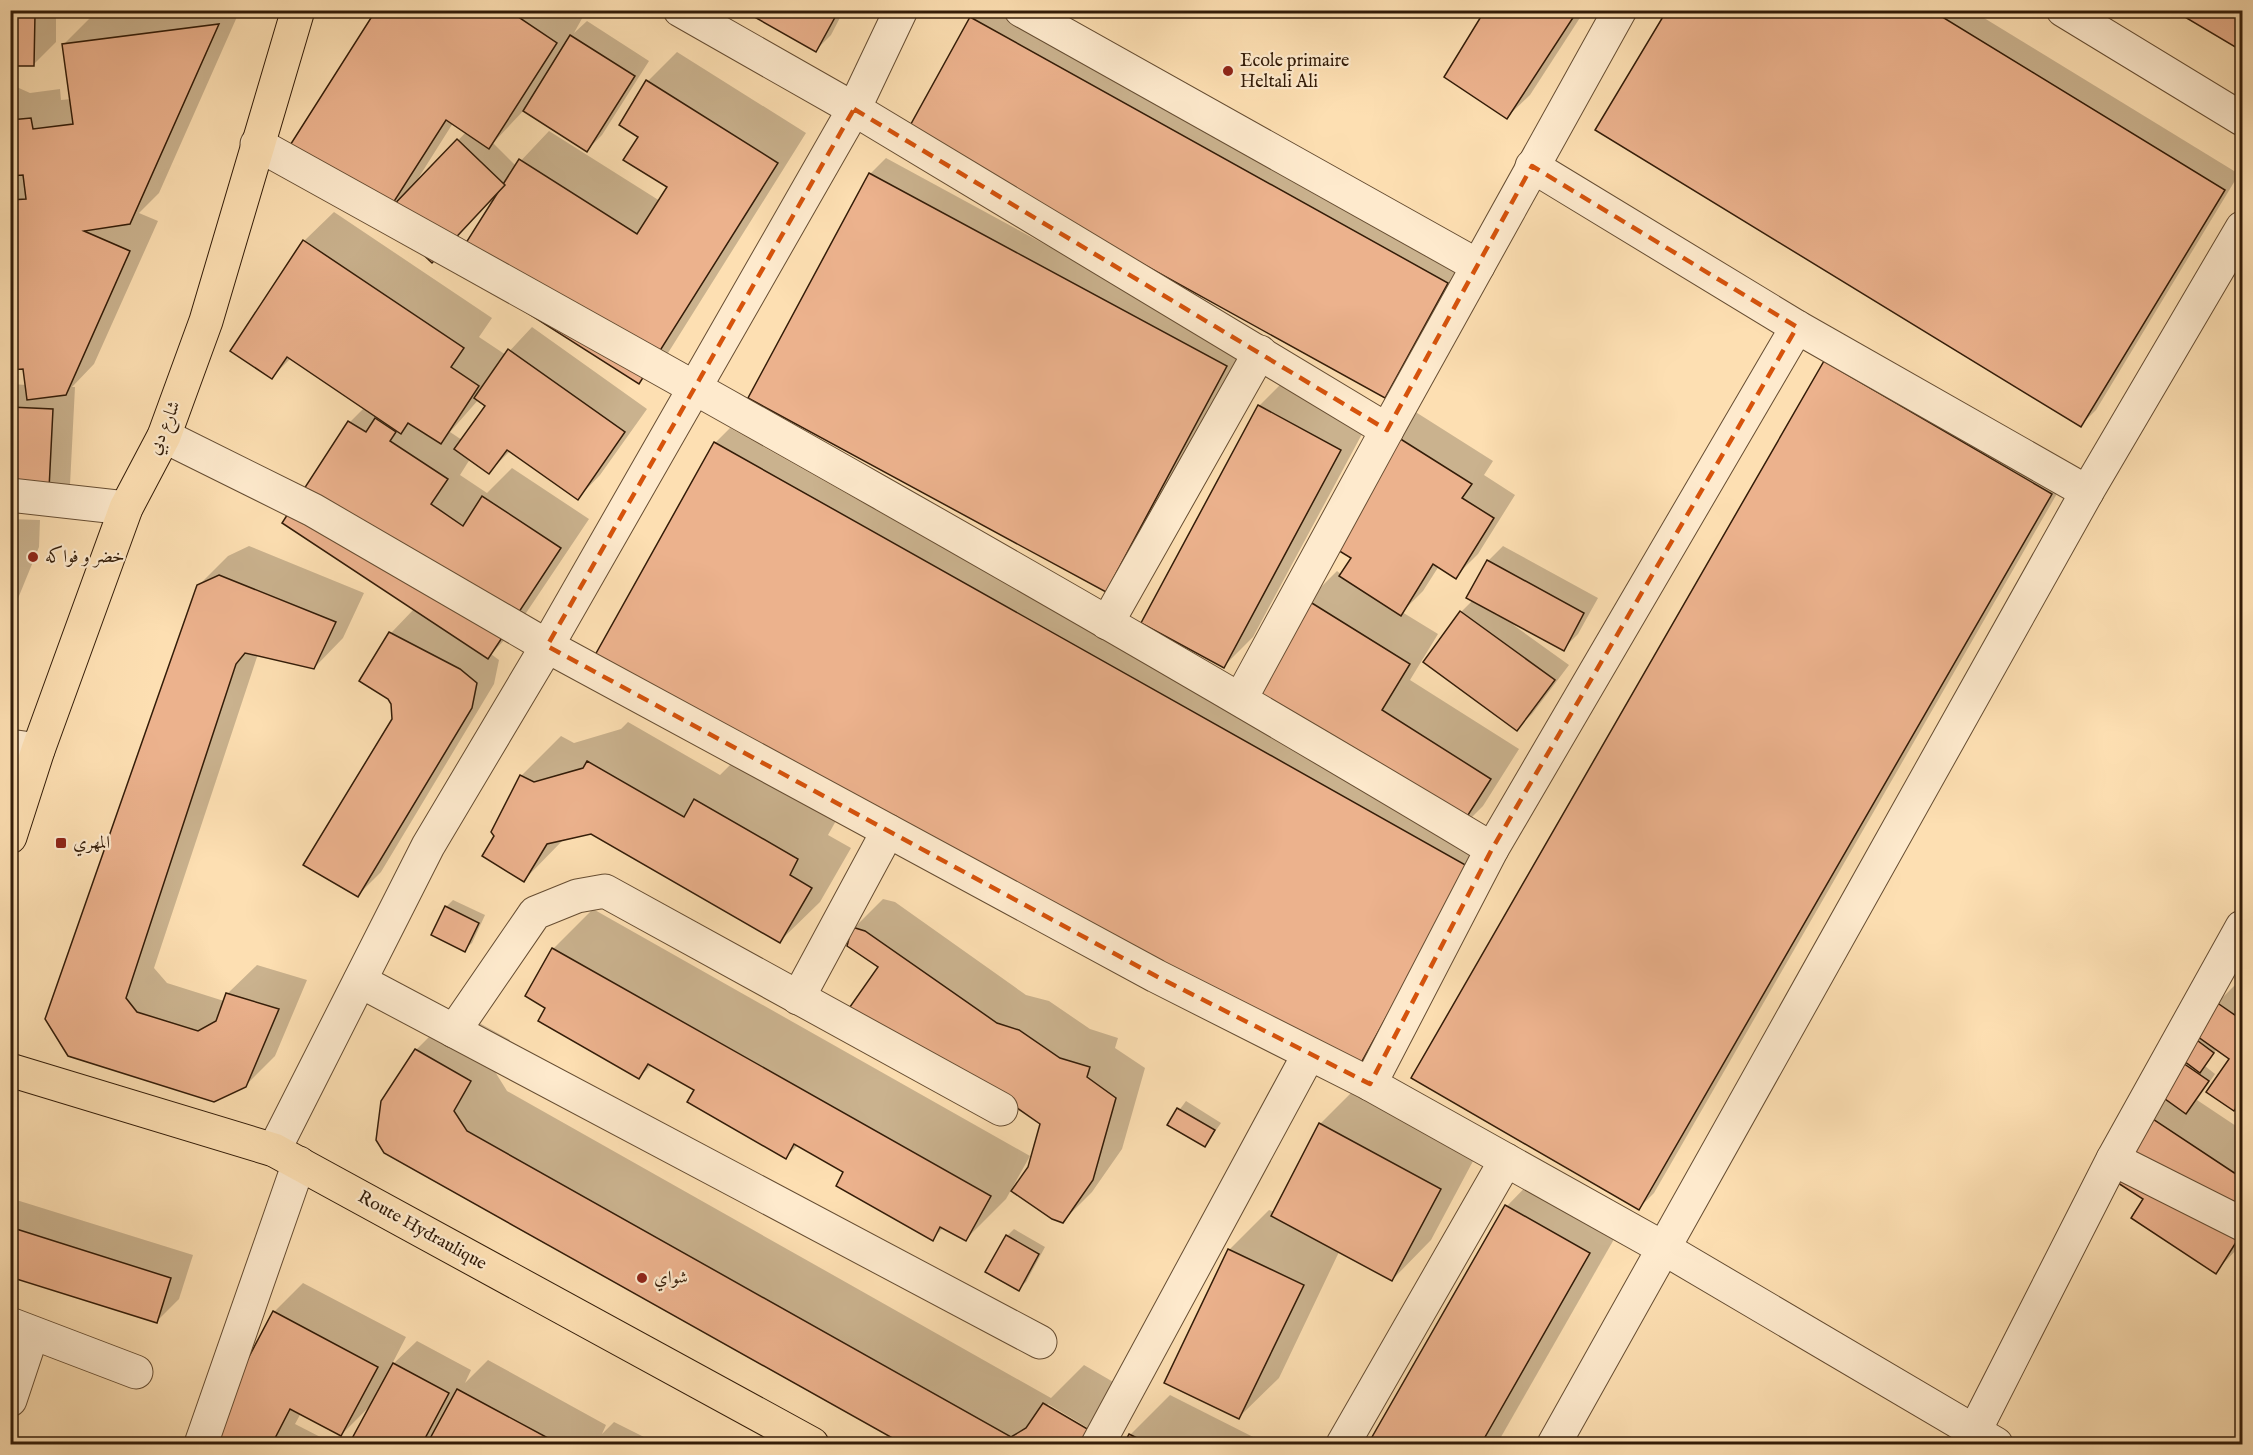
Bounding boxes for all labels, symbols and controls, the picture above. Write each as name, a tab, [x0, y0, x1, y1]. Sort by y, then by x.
place label: Ecole primaire Heltali Ali	[1240, 50, 1349, 94]
marker: Ecole primaire Heltali Ali	[1221, 64, 1235, 78]
street label: شارع دبي	[143, 398, 188, 459]
place label: خضر و فواكه	[45, 545, 125, 569]
marker: خضر و فواكه	[26, 550, 40, 564]
place label: المهري	[73, 832, 110, 857]
marker: المهري	[54, 836, 68, 850]
street label: Route Hydraulique	[353, 1186, 491, 1276]
place label: شواي	[654, 1267, 688, 1292]
marker: شواي	[635, 1271, 649, 1285]

